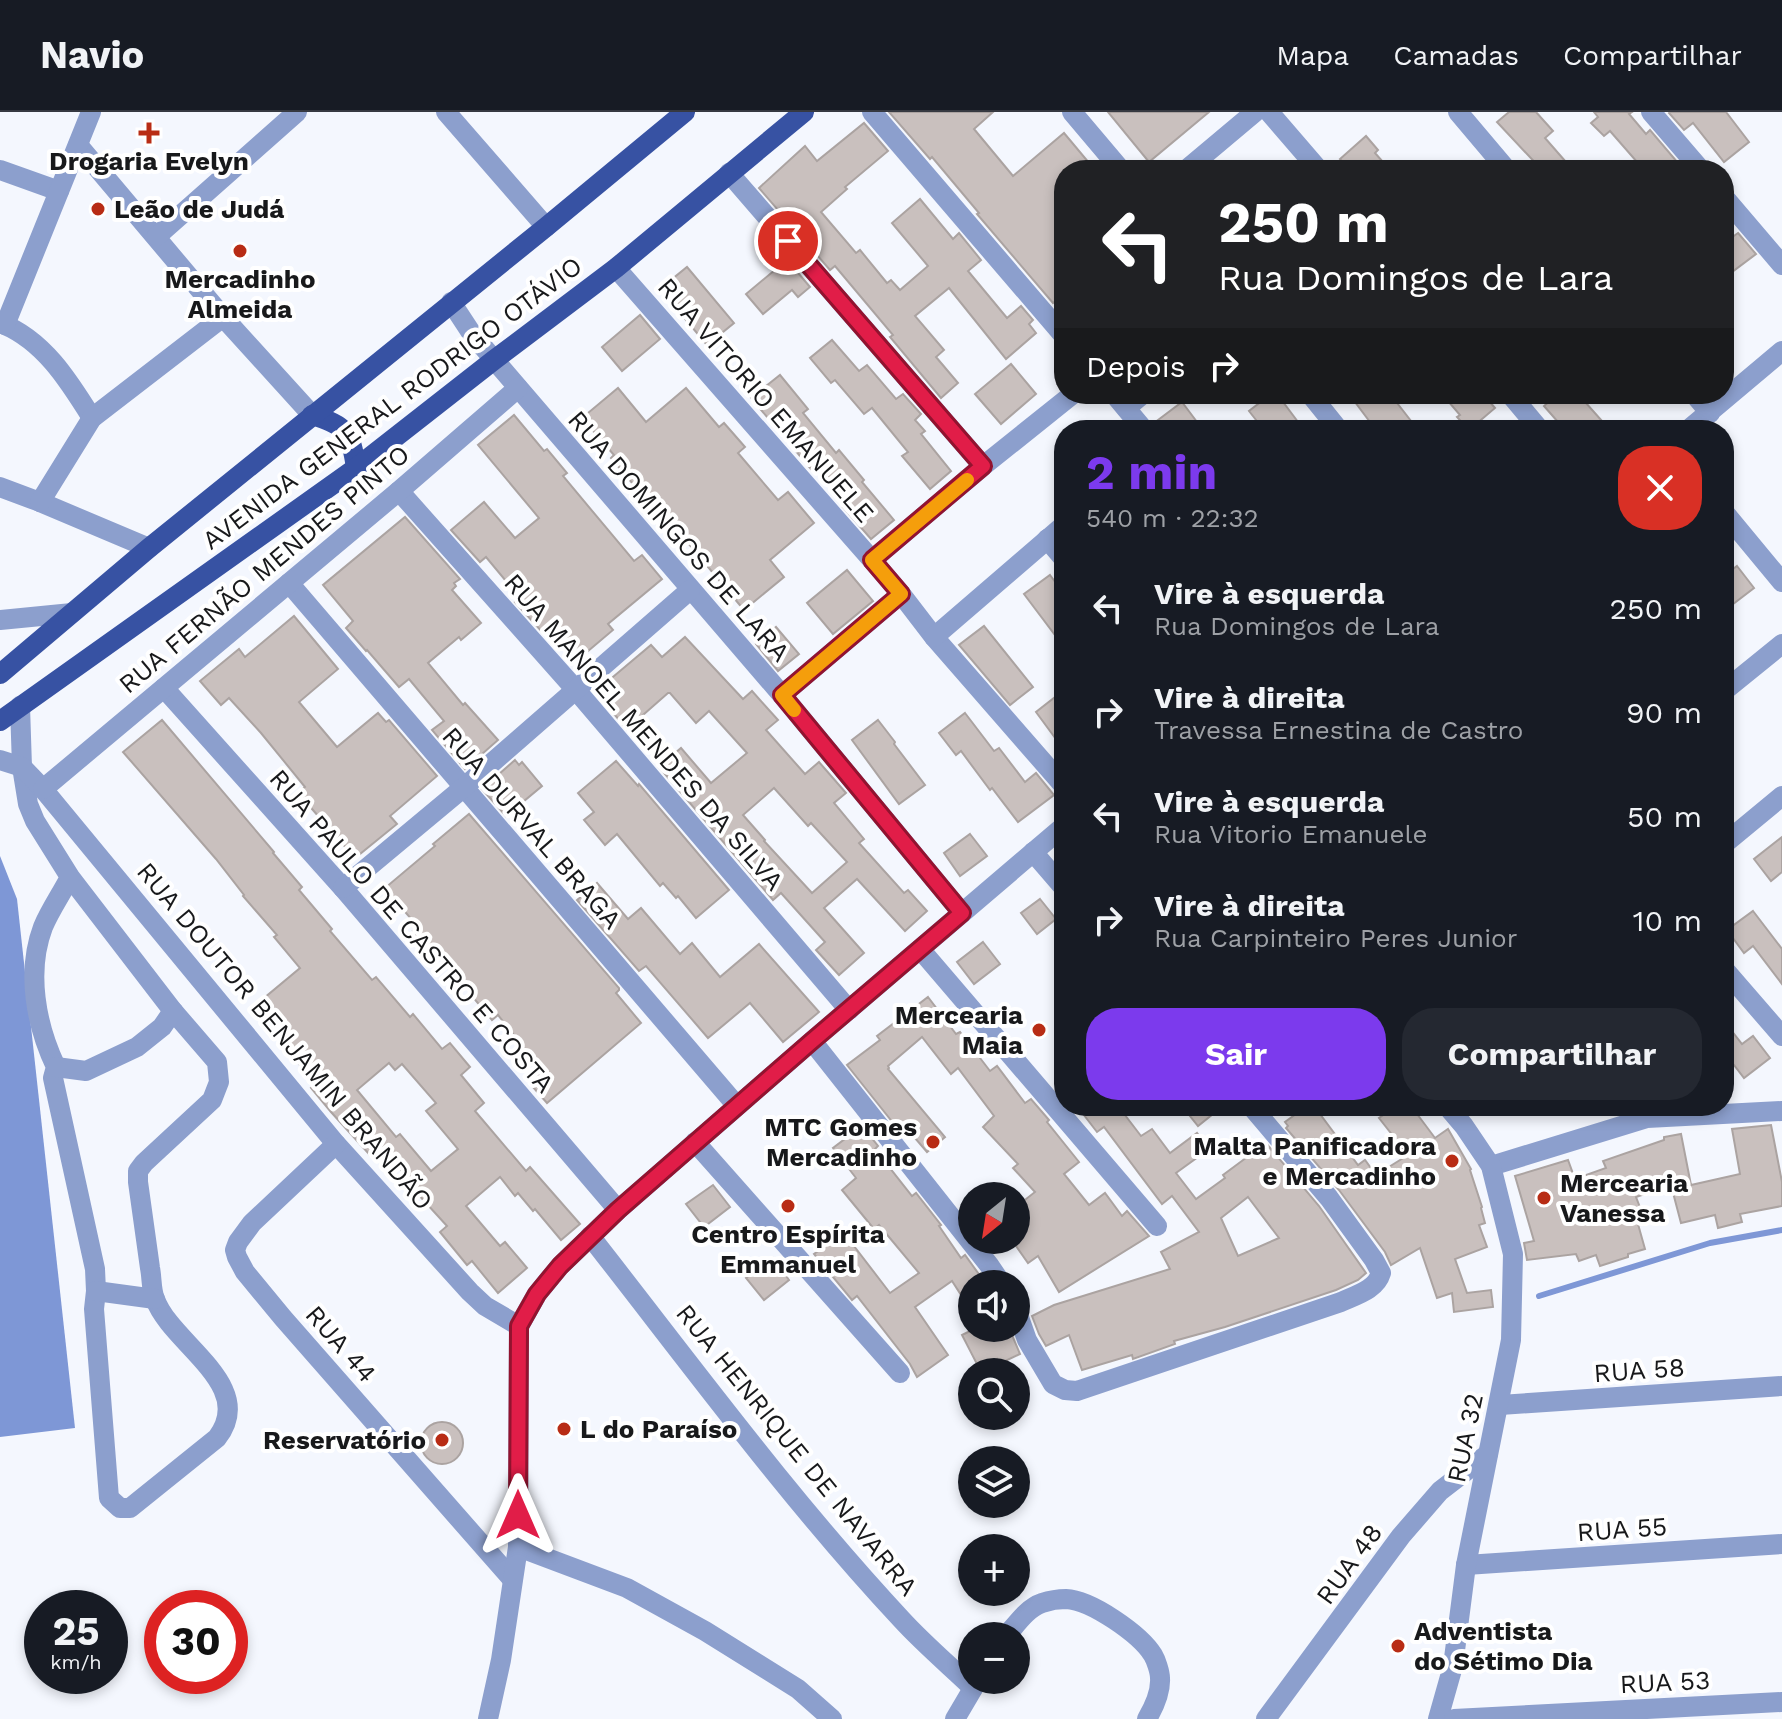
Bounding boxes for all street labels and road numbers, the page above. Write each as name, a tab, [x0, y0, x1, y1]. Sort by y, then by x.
street label: AVENIDA GENERAL RODRIGO OTÁVIO	[196, 250, 588, 556]
street label: RUA VITORIO EMANUELE	[652, 272, 880, 528]
street label: RUA DOMINGOS DE LARA	[562, 404, 796, 668]
street label: RUA FERNÃO MENDES PINTO	[113, 439, 415, 699]
street label: RUA MANOEL MENDES DA SILVA	[498, 568, 790, 896]
street label: RUA DURVAL BRAGA	[436, 721, 628, 935]
street label: RUA PAULO DE CASTRO E COSTA	[264, 763, 560, 1099]
street label: RUA DOUTOR BENJAMIN BRANDÃO	[131, 856, 439, 1216]
street label: RUA HENRIQUE DE NAVARRA	[670, 1298, 924, 1602]
street label: RUA 44	[300, 1299, 382, 1389]
street label: RUA 58	[1592, 1352, 1686, 1388]
street label: RUA 32	[1441, 1391, 1489, 1485]
street label: RUA 55	[1576, 1511, 1668, 1547]
street label: RUA 48	[1310, 1518, 1388, 1610]
street label: RUA 53	[1619, 1665, 1711, 1699]

